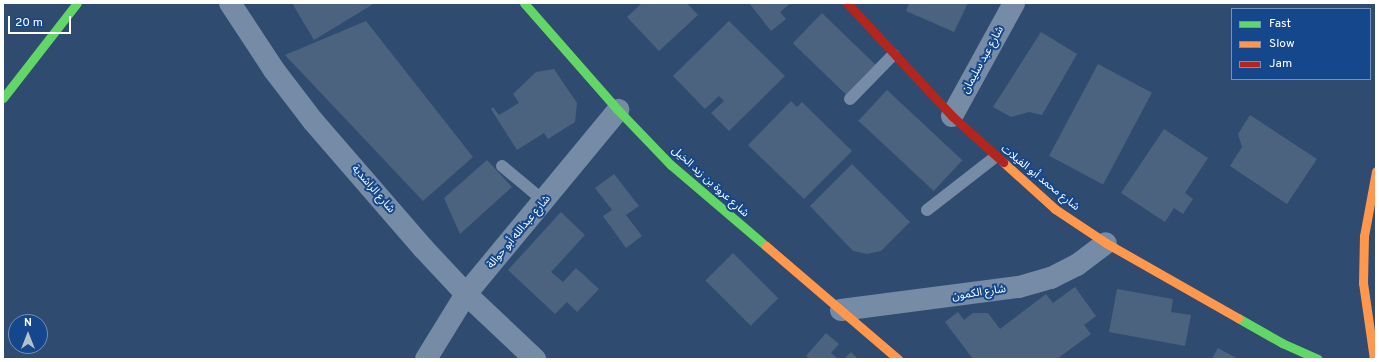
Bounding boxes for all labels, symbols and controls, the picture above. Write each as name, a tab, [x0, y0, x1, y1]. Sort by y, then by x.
scale bar	[10, 8, 73, 34]
legend	[1231, 8, 1371, 80]
text: 20 m	[15, 15, 43, 31]
text: Fast	[1269, 16, 1291, 32]
street label: شارع عبد سليمان	[959, 24, 1007, 96]
text: Slow	[1269, 36, 1295, 52]
text: Jam	[1269, 56, 1292, 72]
street label: شارع محمد أبو الفيلات	[998, 142, 1082, 214]
street label: شارع عروة بن زيد الخيل	[669, 144, 751, 220]
street label: شارع الراشدية	[349, 162, 397, 216]
street label: شارع عبدالله أبو حوالة	[484, 193, 554, 271]
street label: شارع الكمون	[951, 283, 1007, 303]
north arrow	[8, 314, 48, 354]
text: N	[24, 316, 32, 330]

